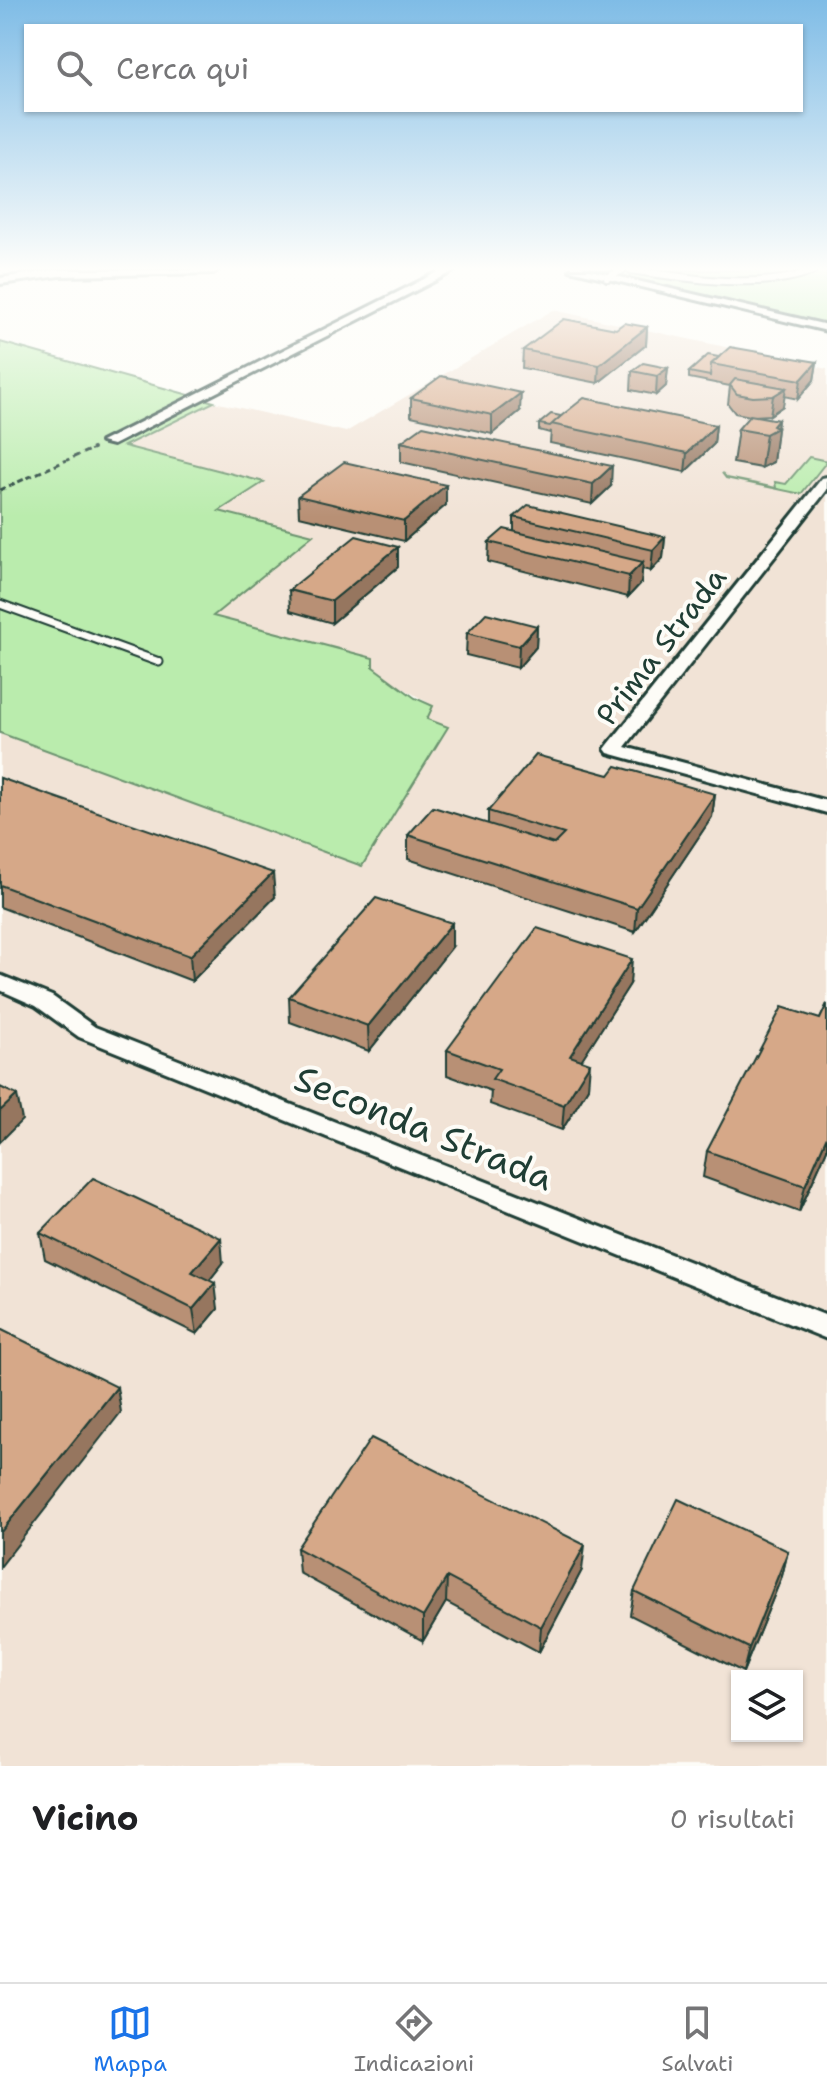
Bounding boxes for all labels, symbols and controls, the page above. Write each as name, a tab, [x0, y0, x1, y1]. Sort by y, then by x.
search box	[24, 24, 803, 112]
icon: search	[52, 46, 96, 90]
text: Cerca qui	[116, 48, 249, 89]
street label: Prima Strada	[586, 558, 736, 734]
street label: Seconda Strada	[287, 1054, 561, 1202]
map controls	[731, 1670, 803, 1742]
button: layers	[731, 1670, 803, 1742]
text: Vicino	[32, 1795, 139, 1841]
text: 0 risultati	[670, 1801, 795, 1836]
tab: Mappa	[94, 2001, 167, 2078]
tab: Indicazioni	[354, 2001, 474, 2078]
tab: Salvati	[661, 2001, 733, 2078]

